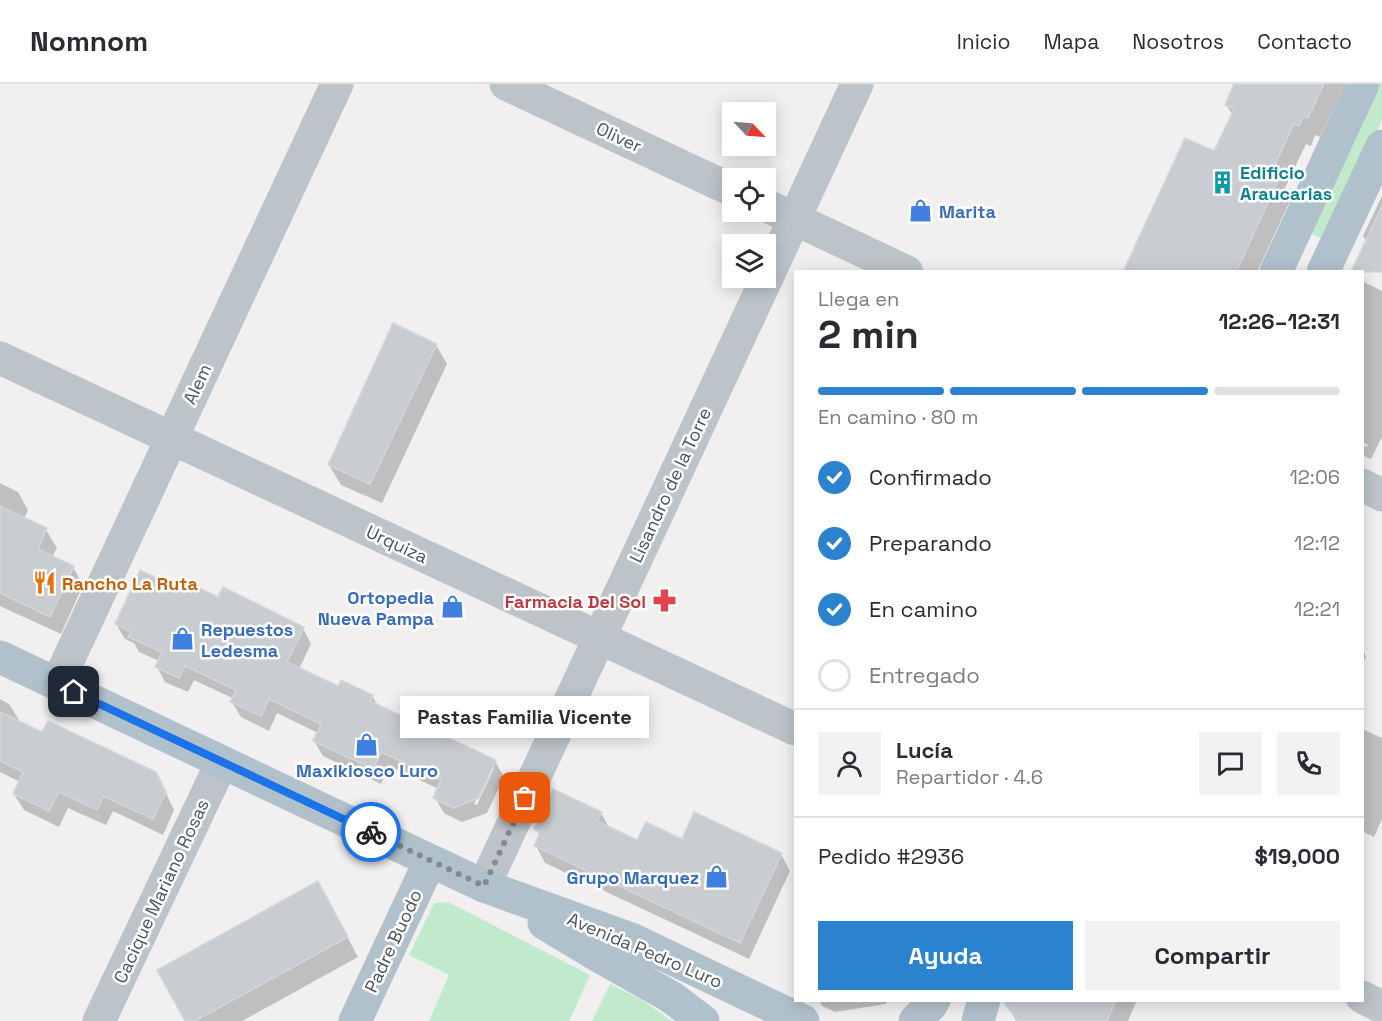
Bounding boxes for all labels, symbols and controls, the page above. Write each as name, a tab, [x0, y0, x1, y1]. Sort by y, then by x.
text: Nomnom	[30, 23, 148, 59]
text: Inicio	[957, 28, 1011, 55]
text: Mapa	[1044, 28, 1099, 55]
text: Nosotros	[1132, 28, 1224, 55]
text: Contacto	[1257, 28, 1352, 55]
north arrow	[722, 102, 776, 156]
map controls	[722, 102, 776, 288]
street label: Oliver	[593, 117, 646, 158]
place label: Edificio Araucarias	[1240, 161, 1332, 205]
button: locate	[722, 168, 776, 222]
building icon: Edificio Araucarias	[1209, 169, 1235, 195]
shop icon: Marita	[908, 198, 934, 224]
place label: Marita	[939, 200, 996, 223]
button: layers	[722, 234, 776, 288]
text: Llega en	[818, 286, 899, 312]
text: 12:26–12:31	[1218, 307, 1340, 335]
text: 2 min	[818, 310, 919, 359]
street label: Alem	[178, 360, 216, 408]
street label: Lisandro de la Torre	[624, 404, 716, 566]
text: En camino · 80 m	[818, 404, 978, 430]
icon: check	[818, 461, 851, 494]
text: Confirmado	[869, 463, 992, 491]
text: 12:06	[1289, 464, 1340, 490]
street label: Urquiza	[363, 520, 431, 568]
icon: check	[818, 527, 851, 560]
text: Preparando	[869, 529, 992, 557]
text: 12:12	[1294, 530, 1340, 556]
restaurant icon: Rancho La Ruta	[31, 570, 57, 596]
place label: Rancho La Ruta	[62, 572, 198, 595]
place label: Ortopedia Nueva Pampa	[318, 586, 435, 630]
pharmacy icon: Farmacia Del Sol	[651, 588, 677, 614]
place label: Farmacia Del Sol	[505, 590, 646, 613]
icon: check	[818, 593, 851, 626]
shop icon: Ortopedia Nueva Pampa	[439, 594, 465, 620]
text: En camino	[869, 595, 978, 623]
text: 12:21	[1294, 596, 1340, 622]
place label: Repuestos Ledesma	[201, 618, 293, 662]
shop icon: Repuestos Ledesma	[170, 626, 196, 652]
text: Entregado	[869, 661, 980, 689]
pin	[48, 666, 99, 717]
icon: home	[57, 675, 90, 708]
callout: Pastas Familia Vicente	[400, 696, 650, 738]
text: Pastas Familia Vicente	[417, 704, 632, 730]
shop icon: Maxikiosco Luro	[354, 731, 380, 757]
button: person	[818, 732, 881, 795]
button: chat	[1199, 732, 1262, 795]
button: phone	[1277, 732, 1340, 795]
text: Lucía	[896, 736, 953, 764]
place label: Maxikiosco Luro	[296, 759, 438, 782]
text: Repartidor · 4.6	[896, 764, 1043, 790]
pin	[499, 772, 550, 823]
icon: bag	[508, 781, 541, 814]
street label: Cacique Mariano Rosas	[108, 795, 214, 987]
courier	[341, 802, 401, 862]
icon: bike	[355, 816, 388, 849]
text: Pedido #2936	[818, 842, 964, 870]
text: $19,000	[1254, 842, 1340, 870]
shop icon: Grupo Marquez	[704, 864, 730, 890]
place label: Grupo Marquez	[567, 866, 699, 889]
street label: Padre Buodo	[359, 886, 427, 996]
street label: Avenida Pedro Luro	[564, 907, 726, 993]
button: Ayuda	[818, 921, 1073, 990]
button: Compartir	[1085, 921, 1340, 990]

